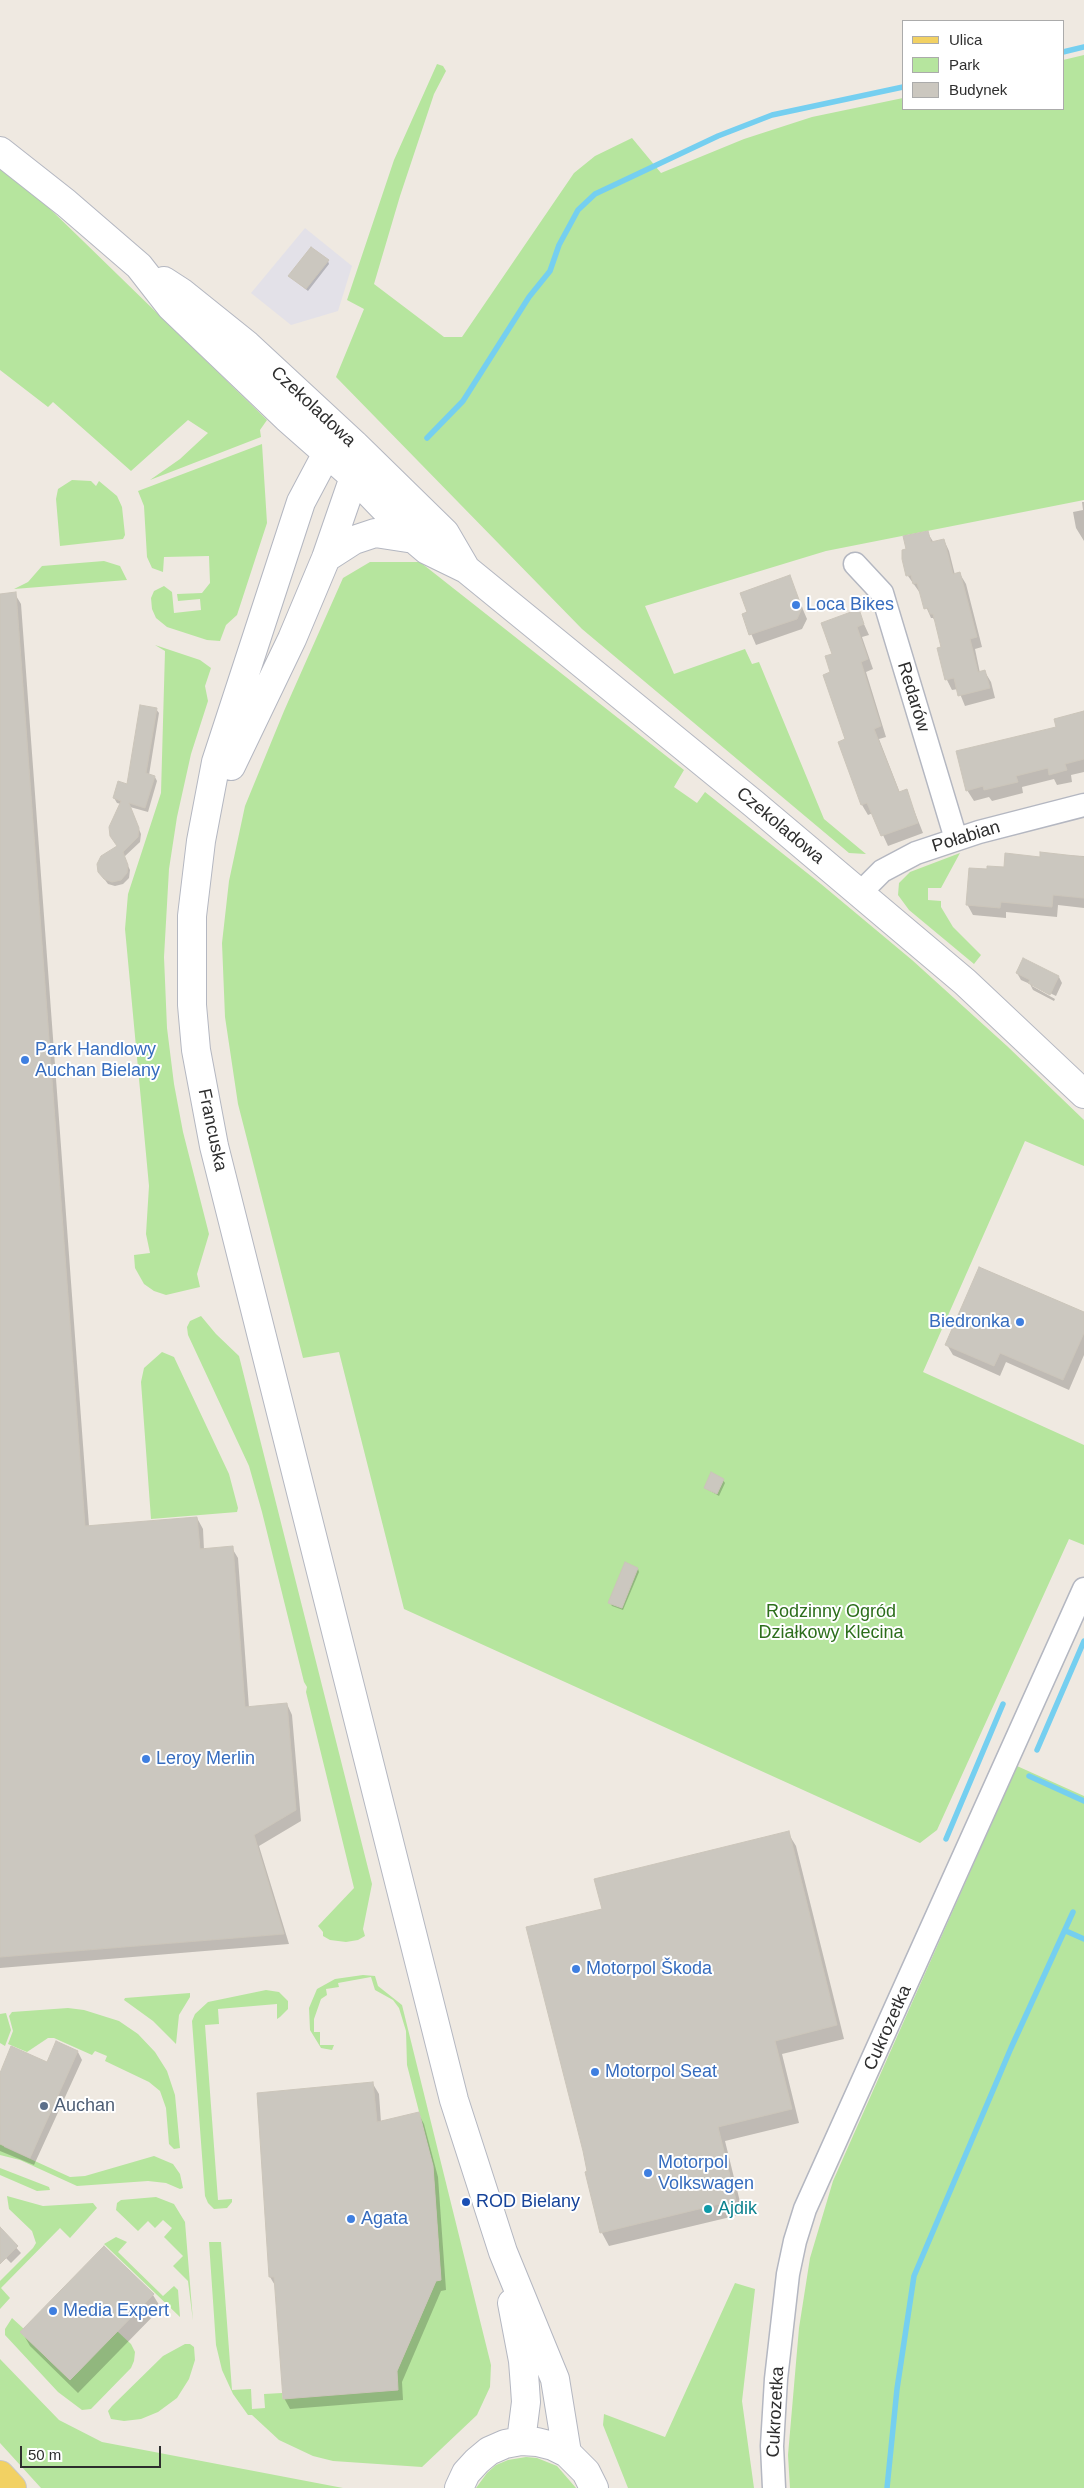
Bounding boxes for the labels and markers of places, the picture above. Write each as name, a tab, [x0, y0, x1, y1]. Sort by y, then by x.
place label: Loca Bikes	[806, 594, 894, 616]
marker: Loca Bikes	[790, 599, 802, 611]
place label: Park Handlowy Auchan Bielany	[35, 1039, 160, 1082]
marker: Park Handlowy Auchan Bielany	[19, 1054, 31, 1066]
place label: Biedronka	[929, 1311, 1010, 1333]
marker: Biedronka	[1014, 1316, 1026, 1328]
place label: Leroy Merlin	[156, 1748, 255, 1770]
marker: Leroy Merlin	[140, 1753, 152, 1765]
place label: Motorpol Škoda	[586, 1958, 712, 1980]
marker: Motorpol Škoda	[570, 1963, 582, 1975]
place label: Motorpol Seat	[605, 2061, 717, 2083]
marker: Motorpol Seat	[589, 2066, 601, 2078]
place label: Auchan	[54, 2095, 115, 2117]
marker: Auchan	[38, 2100, 50, 2112]
place label: Motorpol Volkswagen	[658, 2152, 754, 2194]
marker: Motorpol Volkswagen	[642, 2167, 654, 2179]
place label: ROD Bielany	[476, 2191, 580, 2213]
marker: ROD Bielany	[460, 2196, 472, 2208]
place label: Ajdik	[718, 2198, 757, 2220]
marker: Ajdik	[702, 2203, 714, 2215]
place label: Agata	[361, 2208, 408, 2230]
marker: Agata	[345, 2213, 357, 2225]
place label: Media Expert	[63, 2300, 169, 2322]
marker: Media Expert	[47, 2305, 59, 2317]

